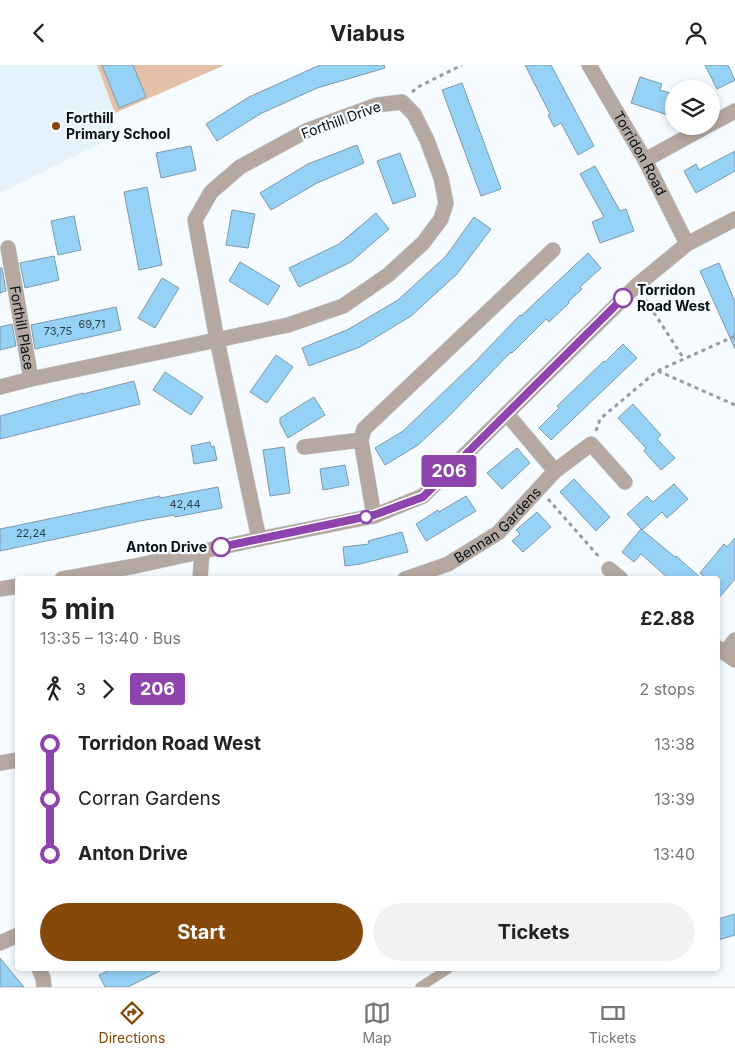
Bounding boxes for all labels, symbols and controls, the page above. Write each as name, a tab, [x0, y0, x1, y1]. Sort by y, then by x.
icon: back	[25, 19, 53, 47]
icon: person	[682, 19, 710, 47]
text: Viabus	[330, 20, 405, 46]
map controls	[665, 80, 720, 135]
button: layers	[665, 80, 720, 135]
street label: Forthill Drive	[299, 97, 383, 142]
street label: Torridon Road	[610, 108, 670, 198]
place label: Forthill Primary School	[66, 109, 170, 142]
marker: Forthill Primary School	[50, 120, 62, 132]
place label: Torridon Road West	[637, 281, 710, 314]
street label: Forthill Place	[7, 284, 38, 371]
marker: Torridon Road West	[613, 288, 633, 308]
house number: 69,71	[78, 317, 106, 331]
house number: 73,75	[44, 324, 73, 338]
line badge: 206	[420, 455, 478, 487]
text: 206	[431, 460, 467, 481]
street label: Bennan Gardens	[451, 483, 544, 566]
house number: 42,44	[169, 497, 201, 511]
unlabelled marker	[359, 510, 373, 524]
house number: 22,24	[16, 526, 46, 540]
marker: Anton Drive	[211, 537, 231, 557]
place label: Anton Drive	[126, 538, 207, 555]
text: 5 min	[40, 592, 115, 626]
text: £2.88	[640, 607, 695, 630]
text: 13:35 – 13:40 · Bus	[40, 628, 181, 648]
icon: walk	[40, 675, 68, 703]
icon: forward	[94, 675, 122, 703]
text: 206	[140, 678, 175, 699]
text: 3	[76, 679, 86, 699]
text: 2 stops	[639, 679, 695, 699]
text: Torridon Road West	[78, 732, 261, 755]
text: 13:38	[654, 734, 695, 754]
text: Corran Gardens	[78, 787, 221, 810]
text: 13:39	[654, 789, 695, 809]
text: Anton Drive	[78, 842, 188, 865]
text: 13:40	[654, 844, 695, 864]
button: Start	[40, 903, 363, 961]
button: Tickets	[373, 903, 695, 961]
tab: Directions	[99, 999, 165, 1046]
tab: Map	[362, 999, 392, 1046]
tab: Tickets	[589, 999, 636, 1046]

